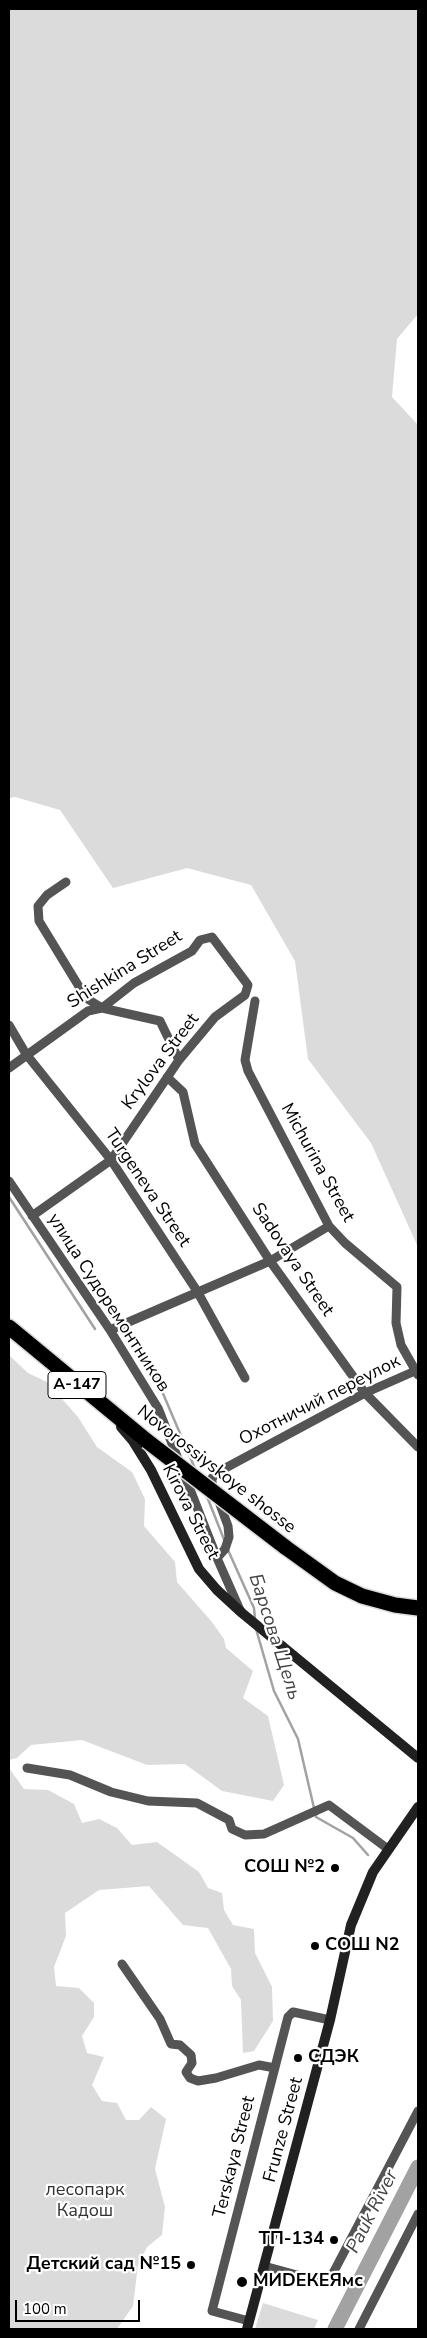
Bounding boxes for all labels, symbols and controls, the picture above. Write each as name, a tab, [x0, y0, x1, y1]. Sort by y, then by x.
street label: Shishkina Street	[64, 926, 186, 1014]
street label: Krylova Street	[118, 1010, 204, 1114]
street label: Michurina Street	[275, 1100, 359, 1226]
street label: Turgeneva Street	[99, 1125, 195, 1251]
street label: Sadovaya Street	[246, 1199, 338, 1321]
street label: улица Судоремонтников	[42, 1210, 174, 1396]
street label: Охотничий переулок	[236, 1351, 404, 1451]
road number: А-147	[48, 1372, 106, 1398]
street label: Novorossiyskoye shosse	[132, 1401, 300, 1539]
street label: Kirova Street	[157, 1461, 223, 1563]
water label: Барсова Щель	[243, 1571, 305, 1703]
place label: СОШ №2	[244, 1857, 325, 1879]
marker: СОШ №2	[329, 1862, 341, 1874]
place label: СОШ N2	[325, 1935, 400, 1957]
marker: СОШ N2	[309, 1940, 321, 1952]
place label: СДЭК	[308, 2047, 359, 2069]
marker: СДЭК	[292, 2052, 304, 2064]
street label: Frunze Street	[260, 2075, 308, 2185]
street label: Terskaya Street	[209, 2094, 261, 2220]
water label: Pauk River	[342, 2167, 404, 2257]
park label: лесопарк Кадош	[45, 2180, 125, 2222]
place label: ТП-134	[259, 2229, 324, 2251]
marker: ТП-134	[328, 2234, 340, 2246]
place label: Детский сад №15	[26, 2254, 181, 2276]
marker: Детский сад №15	[185, 2259, 197, 2271]
place label: МИDЕКЕЯмс	[253, 2271, 363, 2293]
marker: МИDЕКЕЯмс	[235, 2275, 249, 2289]
scale bar	[18, 2290, 142, 2322]
text: 100 m	[23, 2299, 67, 2319]

